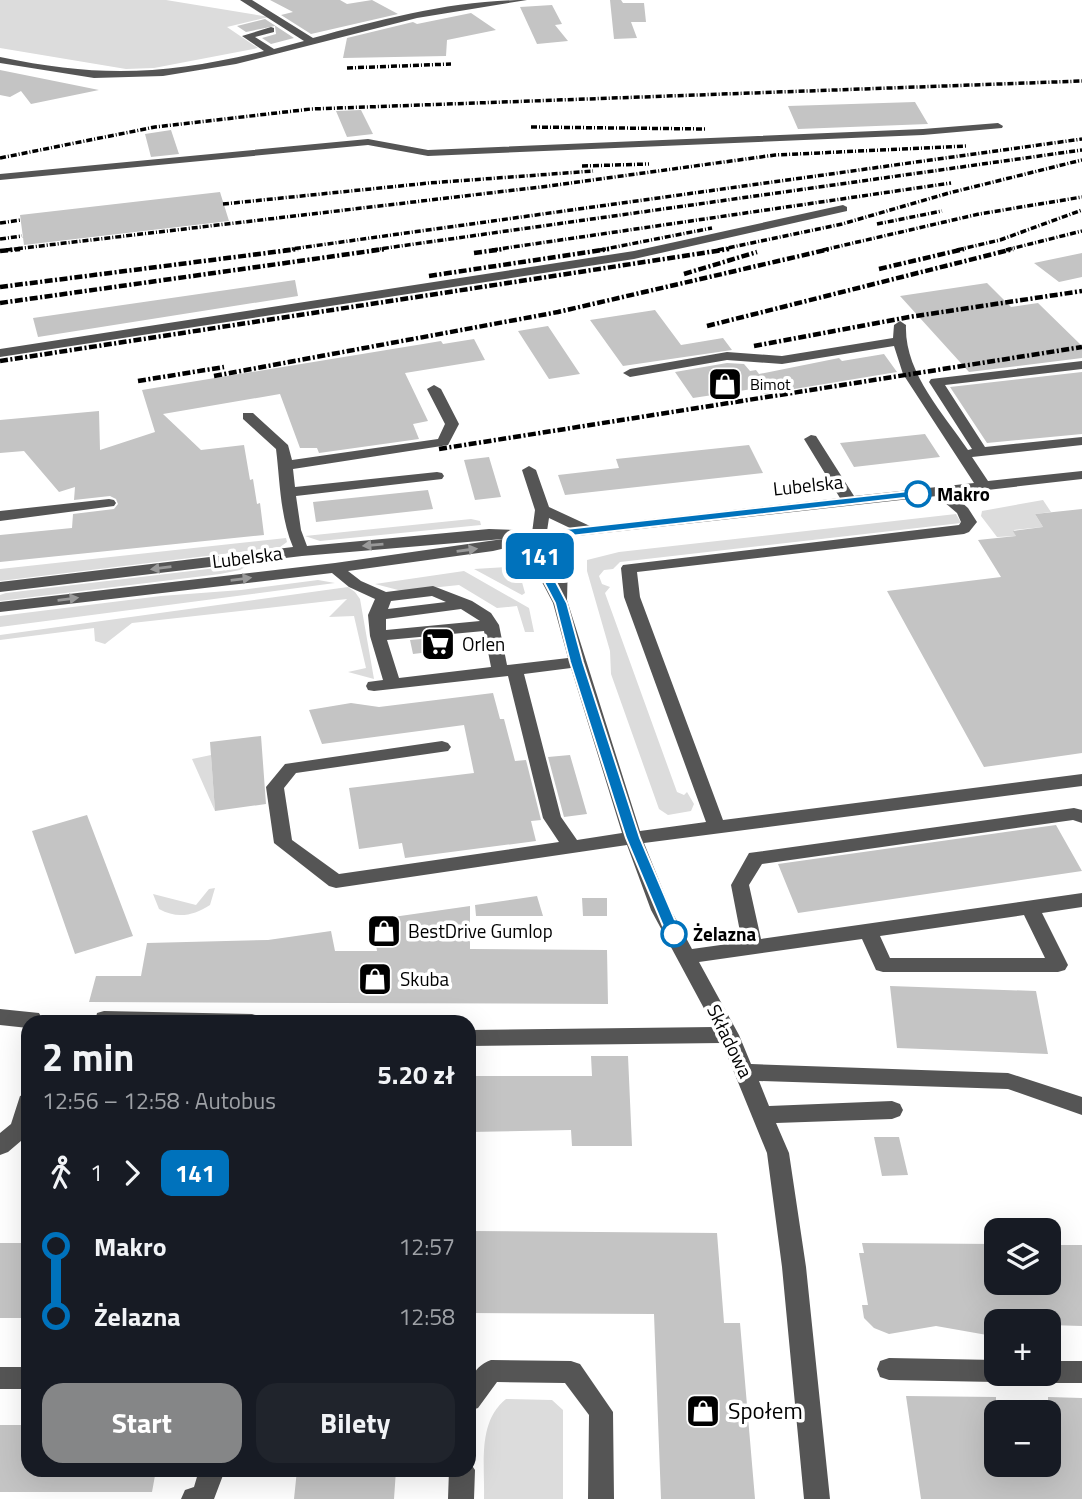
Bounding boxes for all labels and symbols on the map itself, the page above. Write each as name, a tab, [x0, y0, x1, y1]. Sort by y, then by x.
shop icon: Bimot	[706, 365, 744, 403]
place label: Bimot	[750, 372, 791, 396]
street label: Lubelska	[771, 466, 845, 503]
place label: Makro	[937, 479, 990, 508]
marker: Makro	[905, 481, 931, 507]
line badge: 141	[500, 533, 580, 579]
street label: Lubelska	[210, 538, 284, 575]
one-way arrow	[362, 540, 384, 551]
one-way arrow	[456, 544, 478, 555]
one-way arrow	[150, 562, 172, 573]
one-way arrow	[230, 574, 252, 585]
one-way arrow	[57, 594, 79, 605]
supermarket icon: Orlen	[419, 625, 457, 663]
place label: Orlen	[462, 629, 505, 658]
shop icon: BestDrive Gumlop	[365, 912, 403, 950]
place label: BestDrive Gumlop	[408, 916, 553, 945]
place label: Żelazna	[693, 919, 757, 948]
marker: Żelazna	[661, 921, 687, 947]
shop icon: Skuba	[356, 960, 394, 998]
place label: Skuba	[400, 964, 449, 993]
street label: Składowa	[700, 999, 761, 1083]
shop icon: Społem	[684, 1392, 722, 1430]
place label: Społem	[728, 1393, 803, 1428]

